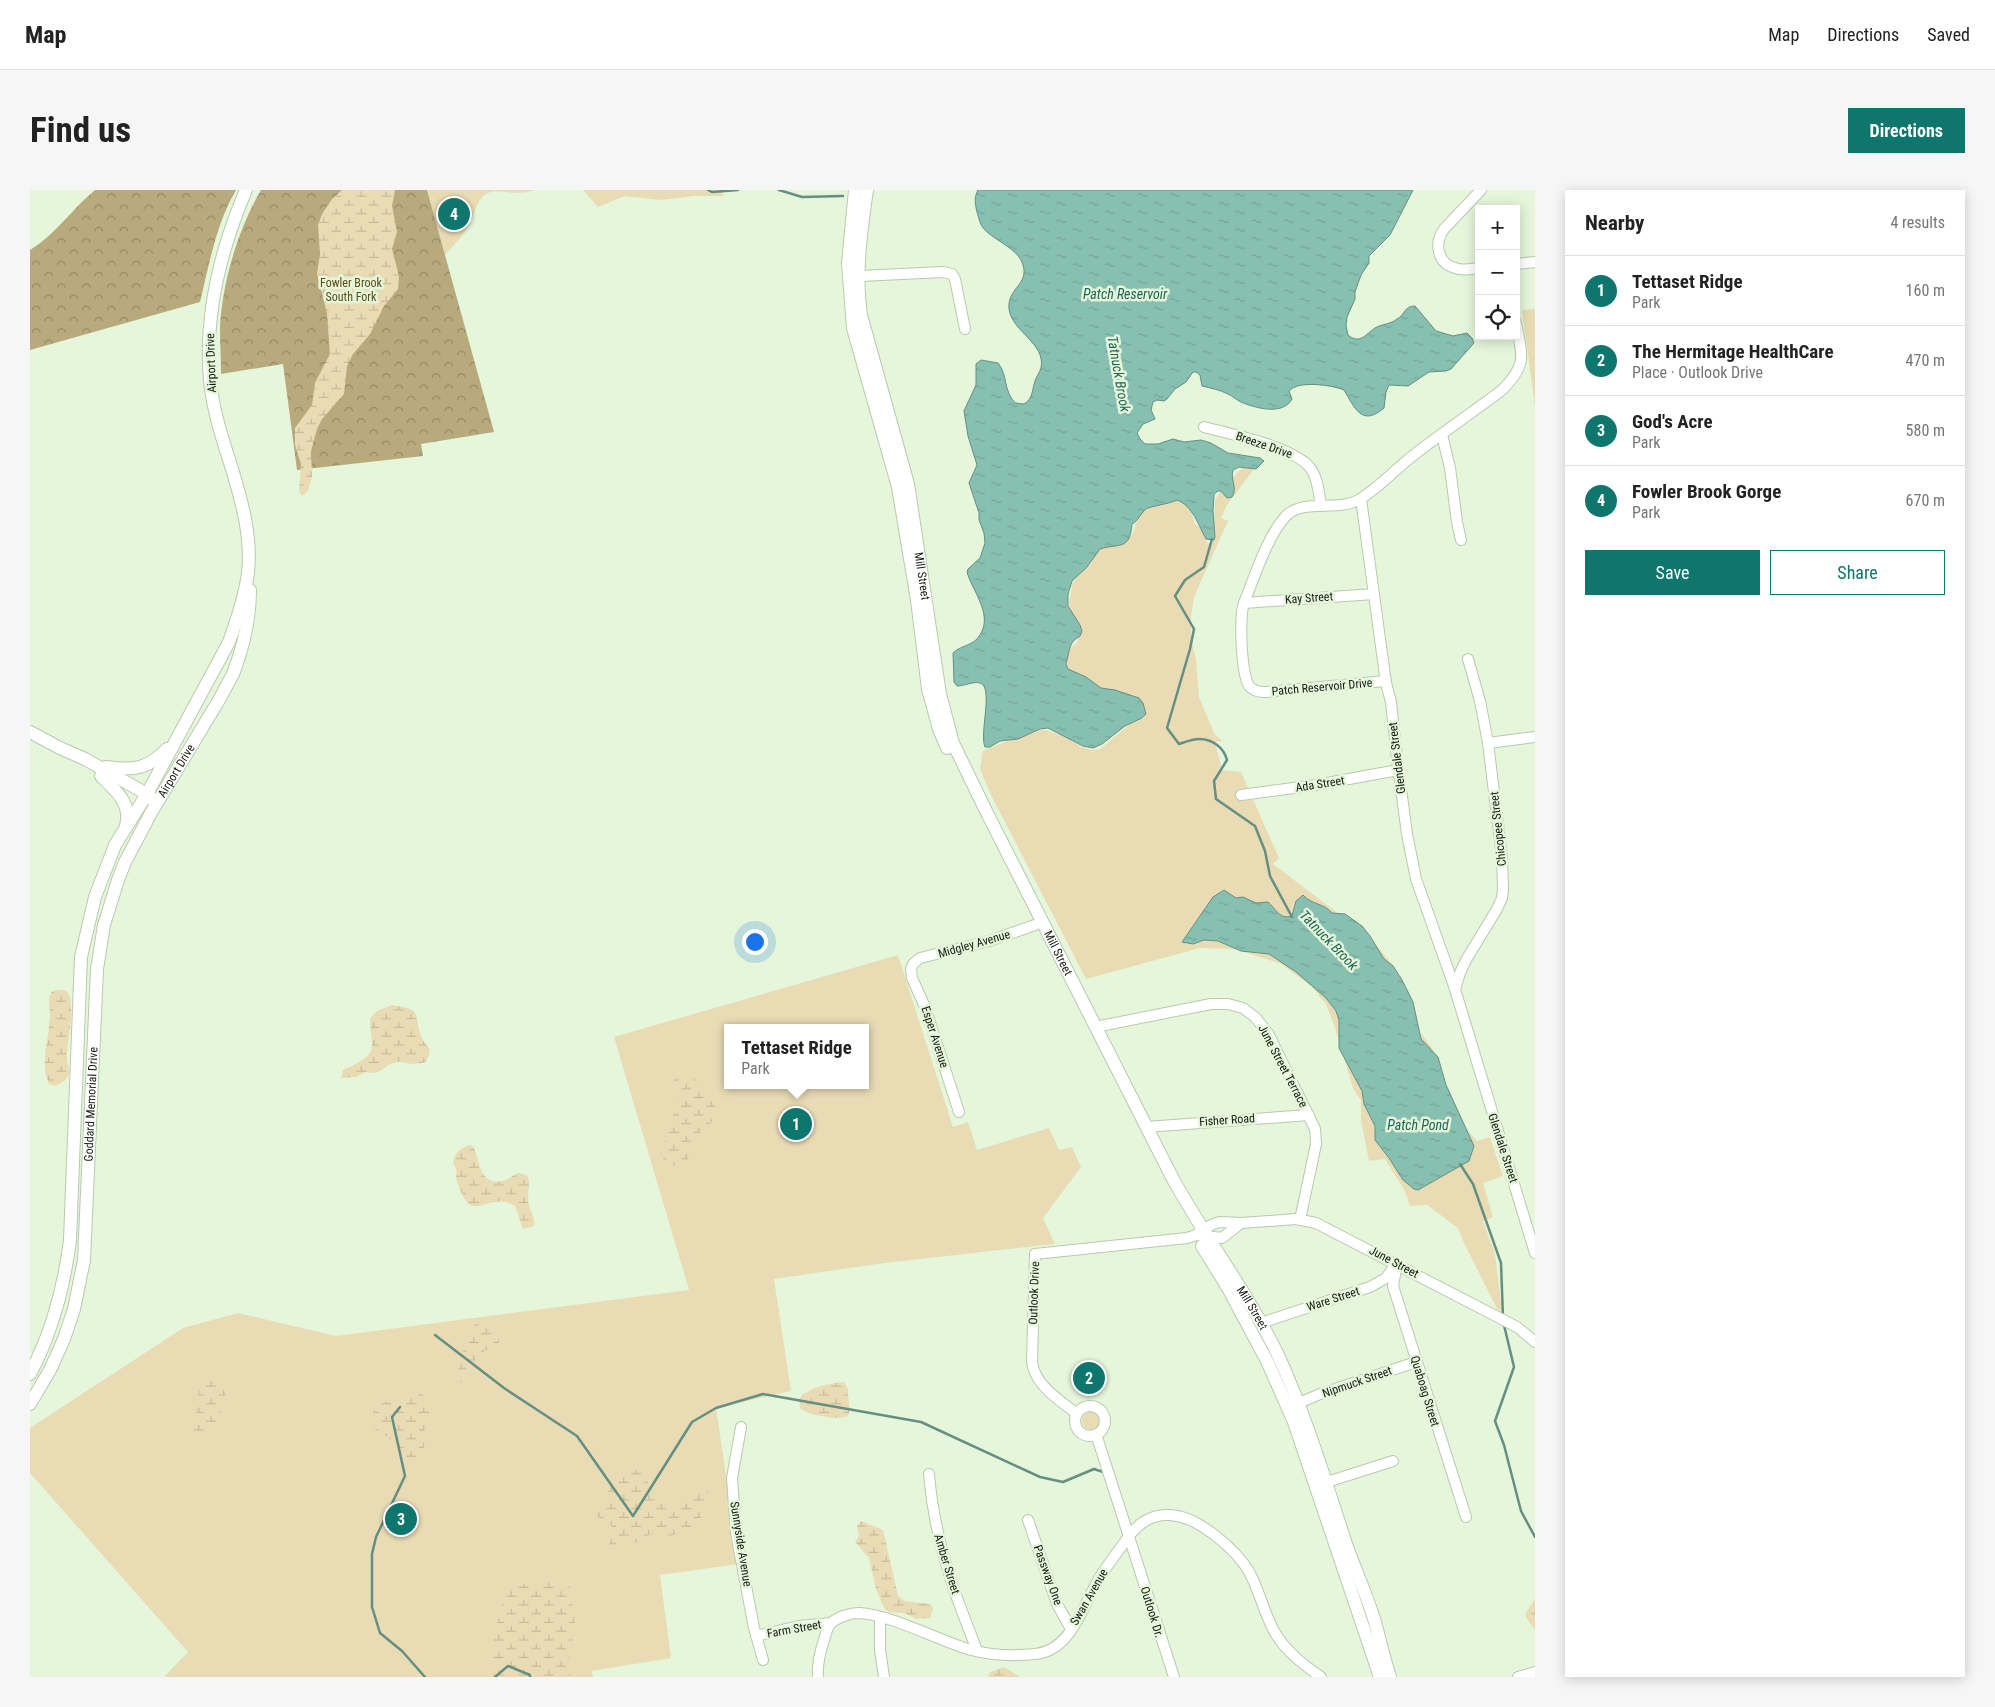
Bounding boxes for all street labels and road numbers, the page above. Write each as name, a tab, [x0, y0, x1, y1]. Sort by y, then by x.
street label: Airport Drive	[203, 333, 219, 393]
street label: Breeze Drive	[1234, 429, 1294, 461]
street label: Mill Street	[911, 551, 933, 601]
street label: Kay Street	[1285, 589, 1334, 607]
street label: Patch Reservoir Drive	[1271, 676, 1373, 698]
street label: Glendale Street	[1386, 721, 1408, 795]
street label: Airport Drive	[155, 741, 198, 800]
street label: Ada Street	[1294, 773, 1346, 795]
street label: Chicopee Street	[1487, 791, 1509, 867]
street label: Midgley Avenue	[936, 927, 1012, 961]
street label: Mill Street	[1041, 928, 1076, 978]
street label: Esper Avenue	[918, 1004, 952, 1070]
street label: June Street Terrace	[1255, 1022, 1311, 1110]
street label: Goddard Memorial Drive	[81, 1046, 101, 1162]
street label: Fisher Road	[1199, 1111, 1255, 1129]
street label: Glendale Street	[1485, 1111, 1521, 1185]
street label: June Street	[1367, 1243, 1421, 1281]
street label: Outlook Drive	[1026, 1261, 1042, 1325]
street label: Mill Street	[1234, 1284, 1271, 1333]
street label: Ware Street	[1305, 1284, 1362, 1314]
street label: Quaboag Street	[1408, 1354, 1443, 1428]
street label: Nipmuck Street	[1320, 1363, 1394, 1400]
street label: Sunnyside Avenue	[727, 1501, 755, 1588]
street label: Amber Street	[931, 1532, 963, 1596]
street label: Passway One	[1031, 1543, 1066, 1607]
street label: Swan Avenue	[1067, 1566, 1111, 1628]
street label: Outlook Dr.	[1138, 1585, 1166, 1639]
street label: Farm Street	[766, 1617, 823, 1641]

